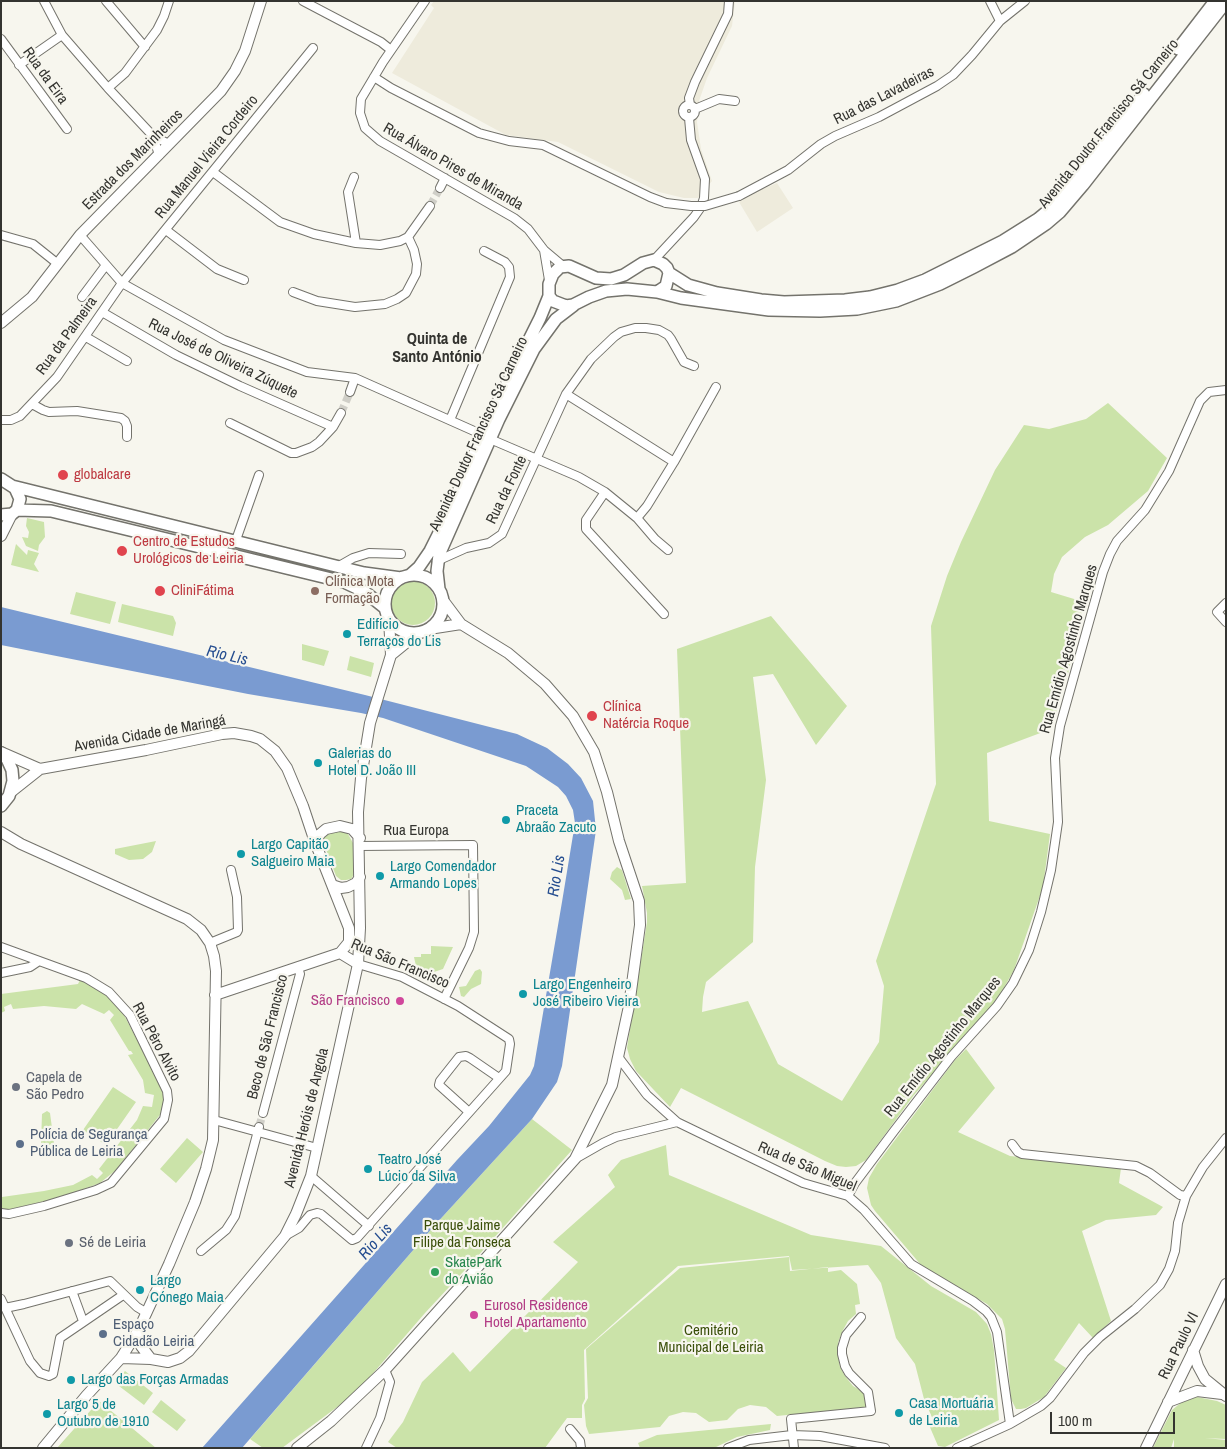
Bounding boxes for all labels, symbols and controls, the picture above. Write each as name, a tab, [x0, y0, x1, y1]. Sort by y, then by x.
street label: Avenida Doutor Francisco Sá Carneiro	[1035, 36, 1183, 212]
street label: Rua da Eira	[18, 44, 72, 108]
street label: Rua das Lavadeiras	[831, 63, 937, 129]
street label: Rua Manuel Vieira Cordeiro	[152, 92, 262, 222]
street label: Estrada dos Marinheiros	[79, 106, 187, 214]
street label: Rua Álvaro Pires de Miranda	[380, 120, 526, 214]
street label: Rua da Palmeira	[33, 293, 101, 379]
street label: Rua José de Oliveira Zúquete	[145, 315, 301, 403]
district label: Quinta de Santo António	[392, 330, 482, 368]
street label: Avenida Doutor Francisco Sá Carneiro	[426, 334, 532, 534]
street label: Rua da Fonte	[483, 453, 531, 527]
place label: globalcare	[74, 466, 131, 484]
marker: globalcare	[56, 468, 70, 482]
place label: Centro de Estudos Urológicos de Leiria	[133, 533, 244, 568]
marker: Centro de Estudos Urológicos de Leiria	[115, 544, 129, 558]
street label: Rua Emídio Agostinho Marques	[1036, 562, 1102, 736]
place label: Clínica Mota Formação	[325, 573, 394, 608]
place label: CliniFátima	[171, 582, 234, 600]
marker: CliniFátima	[153, 584, 167, 598]
marker: Clínica Mota Formação	[309, 585, 321, 597]
place label: Edifício Terraços do Lis	[357, 616, 441, 651]
marker: Edifício Terraços do Lis	[341, 628, 353, 640]
water label: Rio Lis	[205, 642, 249, 670]
place label: Clínica Natércia Roque	[603, 698, 689, 733]
marker: Clínica Natércia Roque	[585, 709, 599, 723]
street label: Avenida Cidade de Maringá	[73, 712, 227, 756]
place label: Galerias do Hotel D. João III	[328, 745, 416, 780]
marker: Galerias do Hotel D. João III	[312, 757, 324, 769]
place label: Praceta Abraão Zacuto	[516, 802, 597, 837]
marker: Praceta Abraão Zacuto	[500, 814, 512, 826]
street label: Rua Europa	[383, 822, 449, 840]
place label: Largo Capitão Salgueiro Maia	[251, 836, 334, 871]
marker: Largo Capitão Salgueiro Maia	[235, 848, 247, 860]
water label: Rio Lis	[544, 854, 570, 898]
place label: Largo Comendador Armando Lopes	[390, 858, 496, 893]
marker: Largo Comendador Armando Lopes	[374, 870, 386, 882]
street label: Rua São Francisco	[348, 935, 452, 993]
street label: Beco de São Francisco	[244, 973, 292, 1101]
street label: Rua Emídio Agostinho Marques	[881, 973, 1005, 1121]
place label: Largo Engenheiro José Ribeiro Vieira	[533, 976, 639, 1011]
marker: Largo Engenheiro José Ribeiro Vieira	[517, 988, 529, 1000]
place label: São Francisco	[311, 992, 390, 1010]
marker: São Francisco	[394, 995, 406, 1007]
street label: Rua Pêro Alvito	[128, 1000, 184, 1084]
street label: Avenida Heróis de Angola	[281, 1046, 333, 1190]
place label: Capela de São Pedro	[26, 1069, 84, 1104]
marker: Capela de São Pedro	[10, 1081, 22, 1093]
place label: Polícia de Segurança Pública de Leiria	[30, 1126, 148, 1161]
marker: Polícia de Segurança Pública de Leiria	[14, 1138, 26, 1150]
street label: Rua de São Miguel	[755, 1138, 859, 1196]
place label: Teatro José Lúcio da Silva	[378, 1151, 456, 1186]
marker: Teatro José Lúcio da Silva	[362, 1163, 374, 1175]
park label: Parque Jaime Filipe da Fonseca	[413, 1217, 511, 1252]
water label: Rio Lis	[355, 1220, 397, 1264]
place label: Sé de Leiria	[79, 1234, 146, 1252]
marker: Sé de Leiria	[63, 1237, 75, 1249]
place label: SkatePark do Avião	[445, 1254, 502, 1289]
marker: SkatePark do Avião	[429, 1266, 441, 1278]
place label: Largo Cónego Maia	[150, 1272, 224, 1307]
marker: Largo Cónego Maia	[134, 1284, 146, 1296]
place label: Eurosol Residence Hotel Apartamento	[484, 1297, 588, 1332]
marker: Eurosol Residence Hotel Apartamento	[468, 1309, 480, 1321]
street label: Rua Paulo VI	[1155, 1309, 1203, 1383]
place label: Espaço Cidadão Leiria	[113, 1316, 194, 1351]
park label: Cemitério Municipal de Leiria	[658, 1322, 764, 1357]
marker: Espaço Cidadão Leiria	[97, 1328, 109, 1340]
place label: Largo das Forças Armadas	[81, 1371, 229, 1389]
marker: Largo das Forças Armadas	[65, 1374, 77, 1386]
place label: Casa Mortuária de Leiria	[909, 1395, 994, 1430]
place label: Largo 5 de Outubro de 1910	[57, 1396, 149, 1431]
scale bar	[1052, 1402, 1177, 1434]
marker: Casa Mortuária de Leiria	[893, 1407, 905, 1419]
marker: Largo 5 de Outubro de 1910	[41, 1408, 53, 1420]
text: 100 m	[1058, 1410, 1092, 1431]

